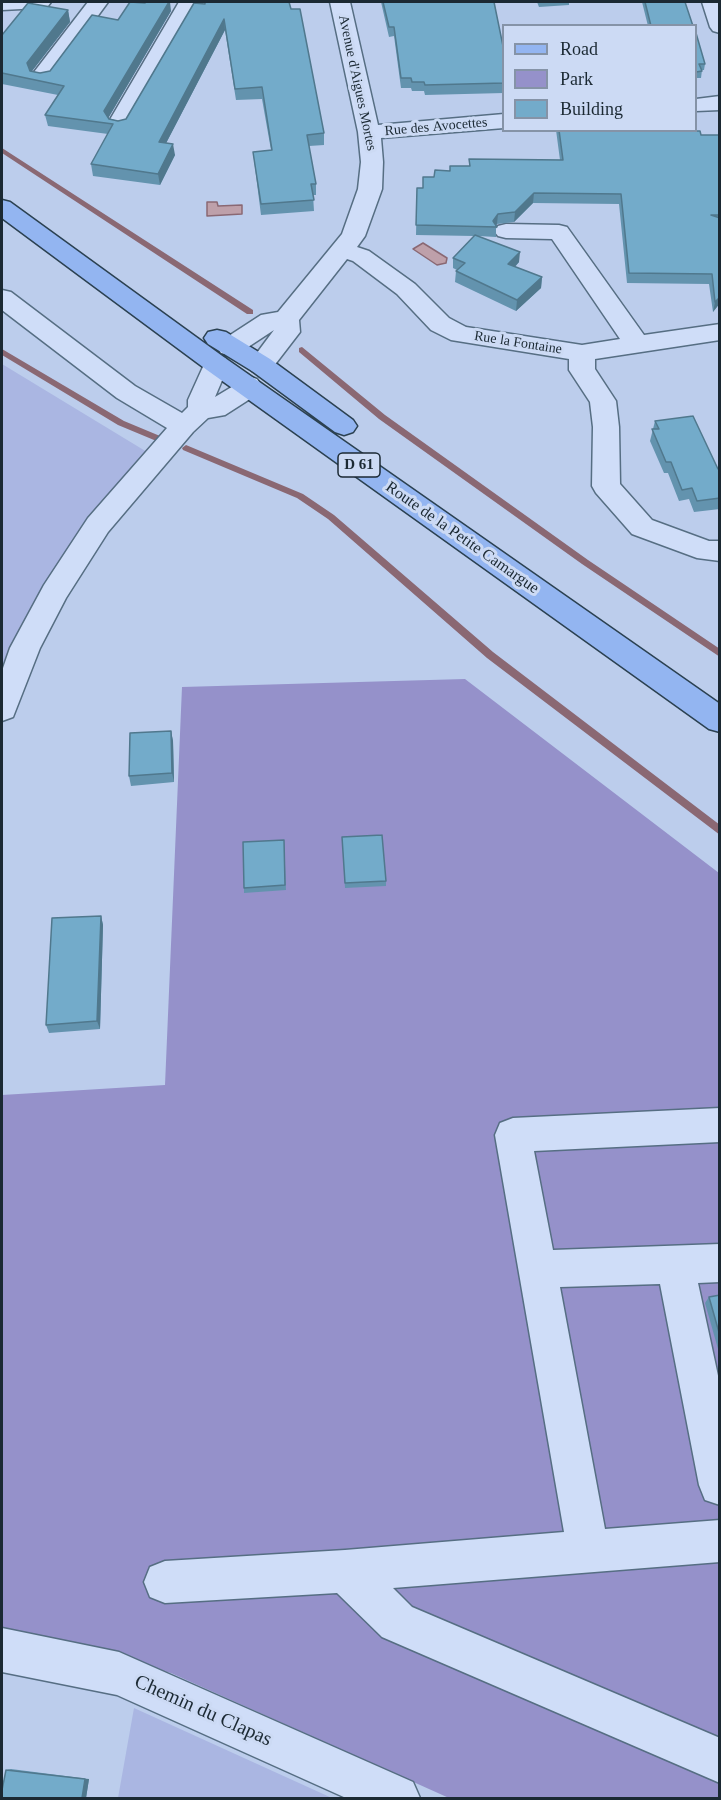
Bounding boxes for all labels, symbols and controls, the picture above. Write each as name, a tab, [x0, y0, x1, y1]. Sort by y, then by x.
street label: Avenue d'Aigues Mortes	[334, 14, 380, 152]
legend	[502, 24, 697, 132]
text: Road	[560, 39, 598, 59]
text: Park	[560, 69, 593, 89]
text: Building	[560, 99, 623, 119]
street label: Rue des Avocettes	[384, 114, 488, 140]
street label: Rue la Fontaine	[473, 328, 563, 358]
road number: D 61	[338, 453, 380, 477]
street label: Route de la Petite Camargue	[382, 478, 542, 598]
street label: Chemin du Clapas	[131, 1670, 275, 1752]

